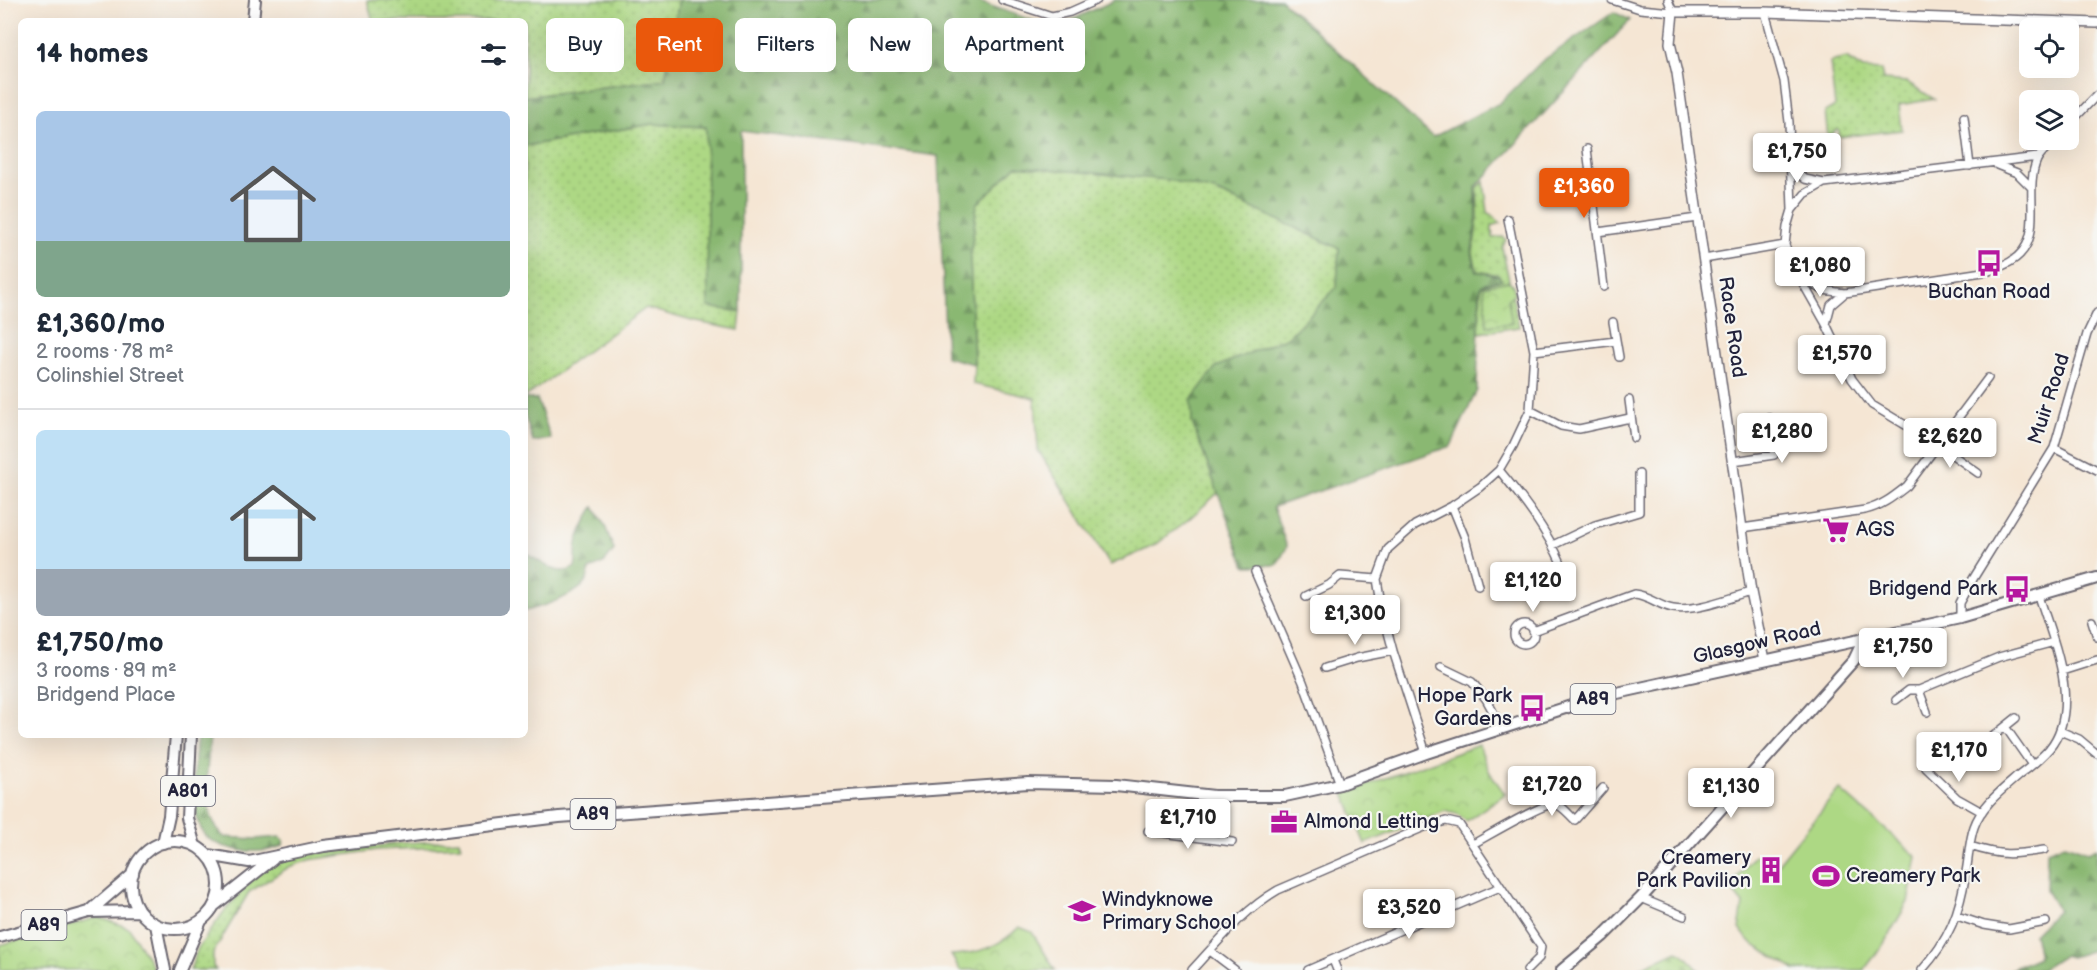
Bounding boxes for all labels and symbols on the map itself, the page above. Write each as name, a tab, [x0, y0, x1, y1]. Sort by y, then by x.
pin: £1,750	[1748, 133, 1846, 184]
pin: £1,360	[1535, 168, 1633, 219]
pin: £1,080	[1771, 247, 1869, 298]
bus stop icon: Buchan Road	[1974, 248, 2004, 278]
street label: Race Road	[1713, 275, 1751, 379]
place label: Buchan Road	[1928, 280, 2050, 304]
pin: £1,570	[1793, 335, 1891, 386]
street label: Muir Road	[2023, 351, 2075, 447]
pin: £1,280	[1733, 413, 1831, 464]
pin: £2,620	[1901, 418, 1999, 469]
supermarket icon: AGS	[1821, 515, 1851, 545]
place label: AGS	[1856, 518, 1895, 542]
pin: £1,120	[1484, 562, 1582, 613]
bus stop icon: Bridgend Park	[2002, 574, 2032, 604]
place label: Bridgend Park	[1868, 577, 1997, 601]
pin: £1,300	[1306, 595, 1404, 646]
street label: Glasgow Road	[1691, 617, 1823, 669]
pin: £1,750	[1854, 628, 1952, 679]
place label: Hope Park Gardens	[1417, 684, 1512, 731]
road number: A89	[1570, 684, 1616, 714]
bus stop icon: Hope Park Gardens	[1517, 693, 1547, 723]
pin: £1,170	[1910, 732, 2008, 783]
pin: £1,720	[1503, 766, 1601, 817]
pin: £1,130	[1682, 768, 1780, 819]
road number: A801	[161, 776, 215, 806]
road number: A89	[570, 799, 616, 829]
pin: £1,710	[1139, 799, 1237, 850]
office icon: Almond Letting	[1269, 807, 1299, 837]
place label: Almond Letting	[1304, 810, 1439, 834]
place label: Creamery Park Pavilion	[1636, 846, 1751, 893]
building icon: Creamery Park Pavilion	[1756, 855, 1786, 885]
sports icon: Creamery Park	[1811, 861, 1841, 891]
place label: Creamery Park	[1846, 864, 1980, 888]
place label: Windyknowe Primary School	[1102, 888, 1236, 935]
pin: £3,520	[1360, 889, 1458, 940]
school or university icon: Windyknowe Primary School	[1067, 896, 1097, 926]
road number: A89	[22, 910, 66, 940]

